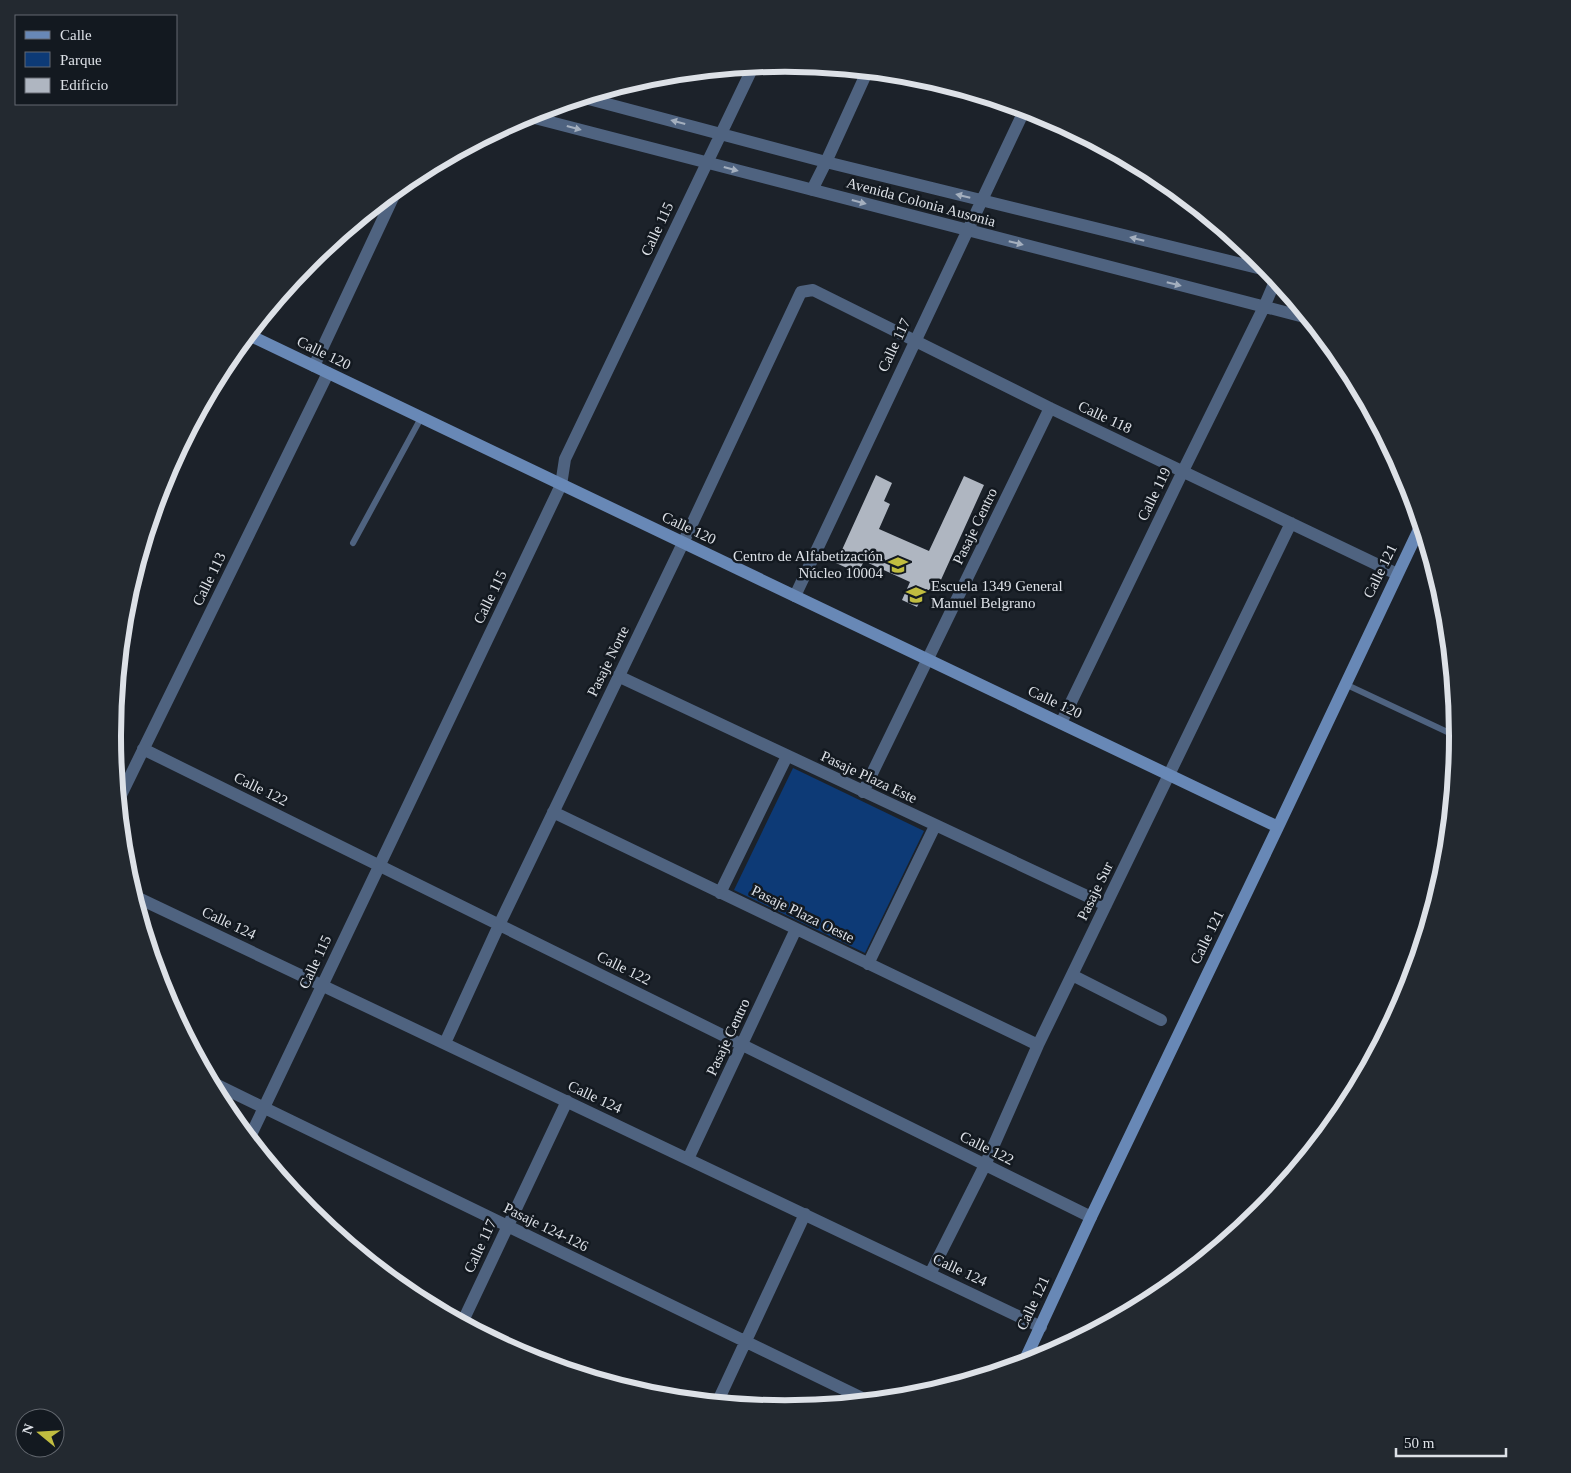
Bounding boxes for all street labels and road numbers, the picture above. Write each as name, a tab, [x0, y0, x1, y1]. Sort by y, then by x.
street label: Avenida Colonia Ausonia	[845, 174, 998, 230]
street label: Calle 115	[638, 200, 676, 258]
street label: Calle 117	[875, 315, 914, 374]
street label: Calle 120	[294, 333, 354, 373]
street label: Calle 118	[1076, 398, 1134, 436]
street label: Calle 119	[1134, 465, 1174, 523]
street label: Pasaje Centro	[950, 485, 1000, 567]
street label: Calle 120	[659, 509, 719, 547]
street label: Calle 121	[1360, 541, 1400, 601]
street label: Calle 113	[189, 550, 229, 608]
street label: Calle 115	[470, 568, 510, 626]
street label: Pasaje Norte	[584, 623, 632, 699]
street label: Calle 120	[1025, 683, 1085, 721]
street label: Pasaje Plaza Este	[818, 748, 920, 806]
street label: Calle 122	[231, 769, 291, 809]
street label: Pasaje Sur	[1074, 859, 1116, 923]
street label: Pasaje Plaza Oeste	[749, 882, 857, 946]
street label: Calle 124	[199, 904, 259, 943]
street label: Calle 121	[1187, 907, 1227, 967]
street label: Calle 115	[296, 933, 334, 991]
street label: Calle 122	[594, 948, 654, 988]
street label: Pasaje Centro	[703, 996, 753, 1078]
street label: Calle 124	[565, 1078, 625, 1117]
street label: Calle 122	[957, 1128, 1017, 1168]
street label: Pasaje 124-126	[501, 1200, 591, 1255]
street label: Calle 117	[461, 1216, 500, 1275]
street label: Calle 124	[930, 1251, 990, 1290]
street label: Calle 121	[1014, 1273, 1052, 1333]

